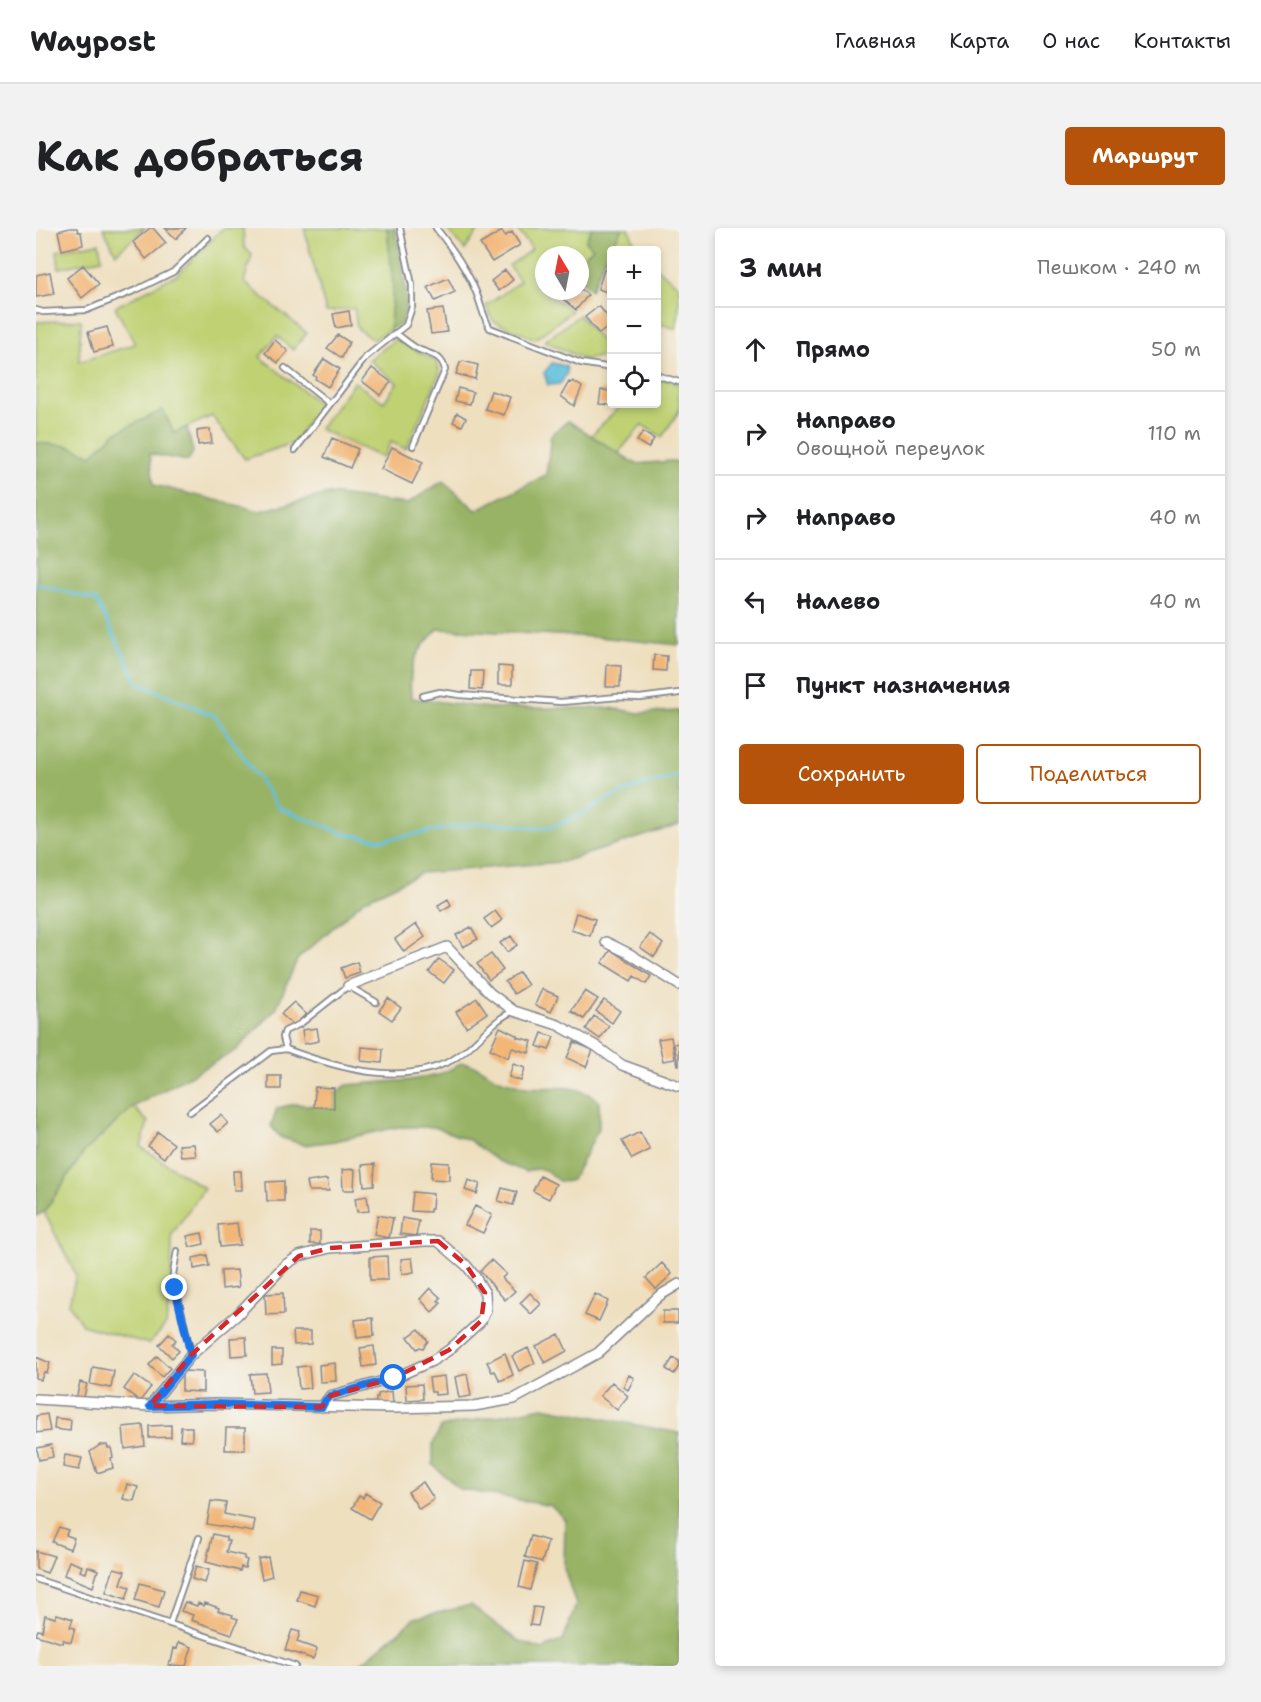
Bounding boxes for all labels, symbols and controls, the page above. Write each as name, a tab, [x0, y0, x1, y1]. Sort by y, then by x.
text: Waypost	[30, 22, 156, 60]
text: Главная	[835, 27, 916, 55]
text: Карта	[949, 27, 1009, 55]
text: О нас	[1042, 27, 1100, 55]
text: Контакты	[1133, 27, 1231, 55]
button: Маршрут	[1065, 127, 1225, 185]
text: Как добраться	[36, 128, 364, 184]
north arrow	[535, 246, 589, 300]
map controls	[607, 246, 661, 408]
button: +	[607, 246, 661, 300]
text: 3 мин	[739, 250, 822, 285]
text: Пешком · 240 m	[1037, 254, 1201, 280]
button: −	[607, 300, 661, 354]
icon: ahead	[739, 333, 772, 366]
text: Прямо	[796, 335, 870, 364]
text: 50 m	[1151, 336, 1201, 362]
button: locate	[607, 354, 661, 408]
text: Направо	[796, 406, 896, 435]
icon: right	[739, 417, 772, 450]
text: 110 m	[1147, 420, 1201, 446]
text: Овощной переулок	[796, 435, 985, 461]
icon: right	[739, 501, 772, 534]
text: Направо	[796, 503, 896, 532]
text: 40 m	[1149, 504, 1201, 530]
icon: left	[739, 585, 772, 618]
text: Налево	[796, 587, 880, 616]
text: 40 m	[1149, 588, 1201, 614]
icon: arrive	[739, 669, 772, 702]
text: Пункт назначения	[796, 671, 1010, 700]
button: Сохранить	[739, 744, 964, 804]
button: Поделиться	[976, 744, 1201, 804]
route end	[161, 1274, 187, 1300]
route start	[380, 1364, 406, 1390]

